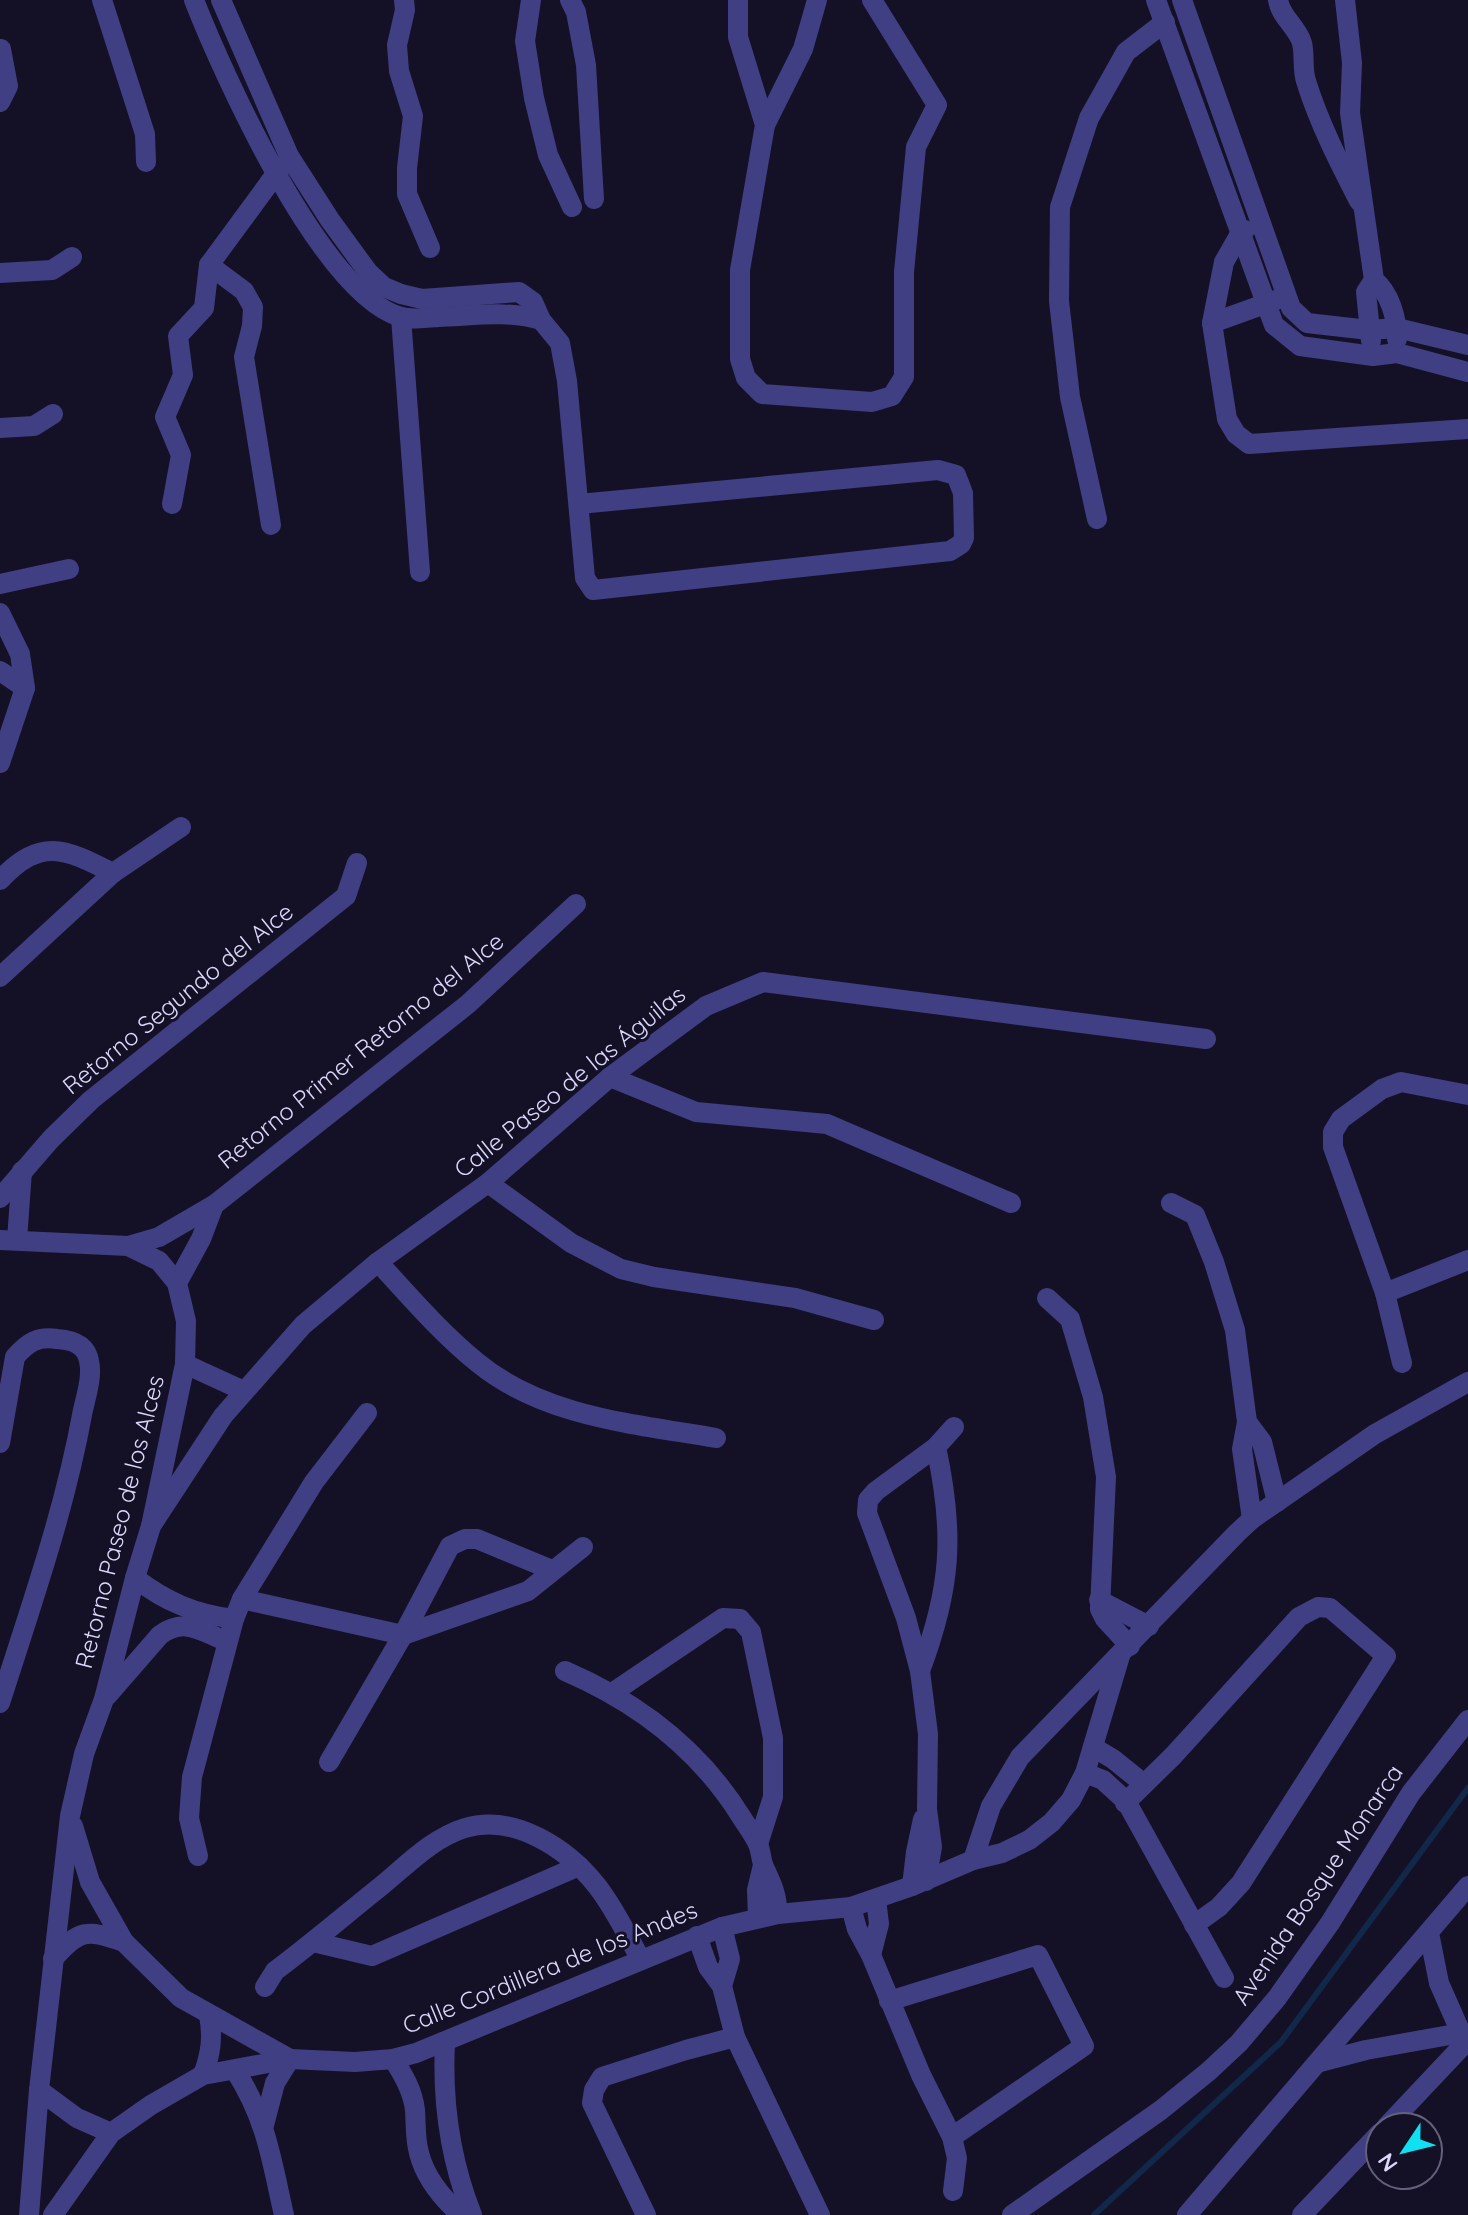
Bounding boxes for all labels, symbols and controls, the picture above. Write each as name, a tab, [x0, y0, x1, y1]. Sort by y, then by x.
street label: Retorno Segundo del Alce	[56, 896, 299, 1101]
street label: Retorno Primer Retorno del Alce	[211, 926, 509, 1175]
street label: Calle Paseo de las Águilas	[448, 979, 691, 1184]
street label: Retorno Paseo de los Alces	[68, 1372, 170, 1671]
street label: Avenida Bosque Monarca	[1225, 1758, 1409, 2010]
street label: Calle Cordillera de los Andes	[398, 1894, 701, 2040]
north arrow	[1364, 2111, 1444, 2191]
text: N	[1372, 2148, 1404, 2177]

